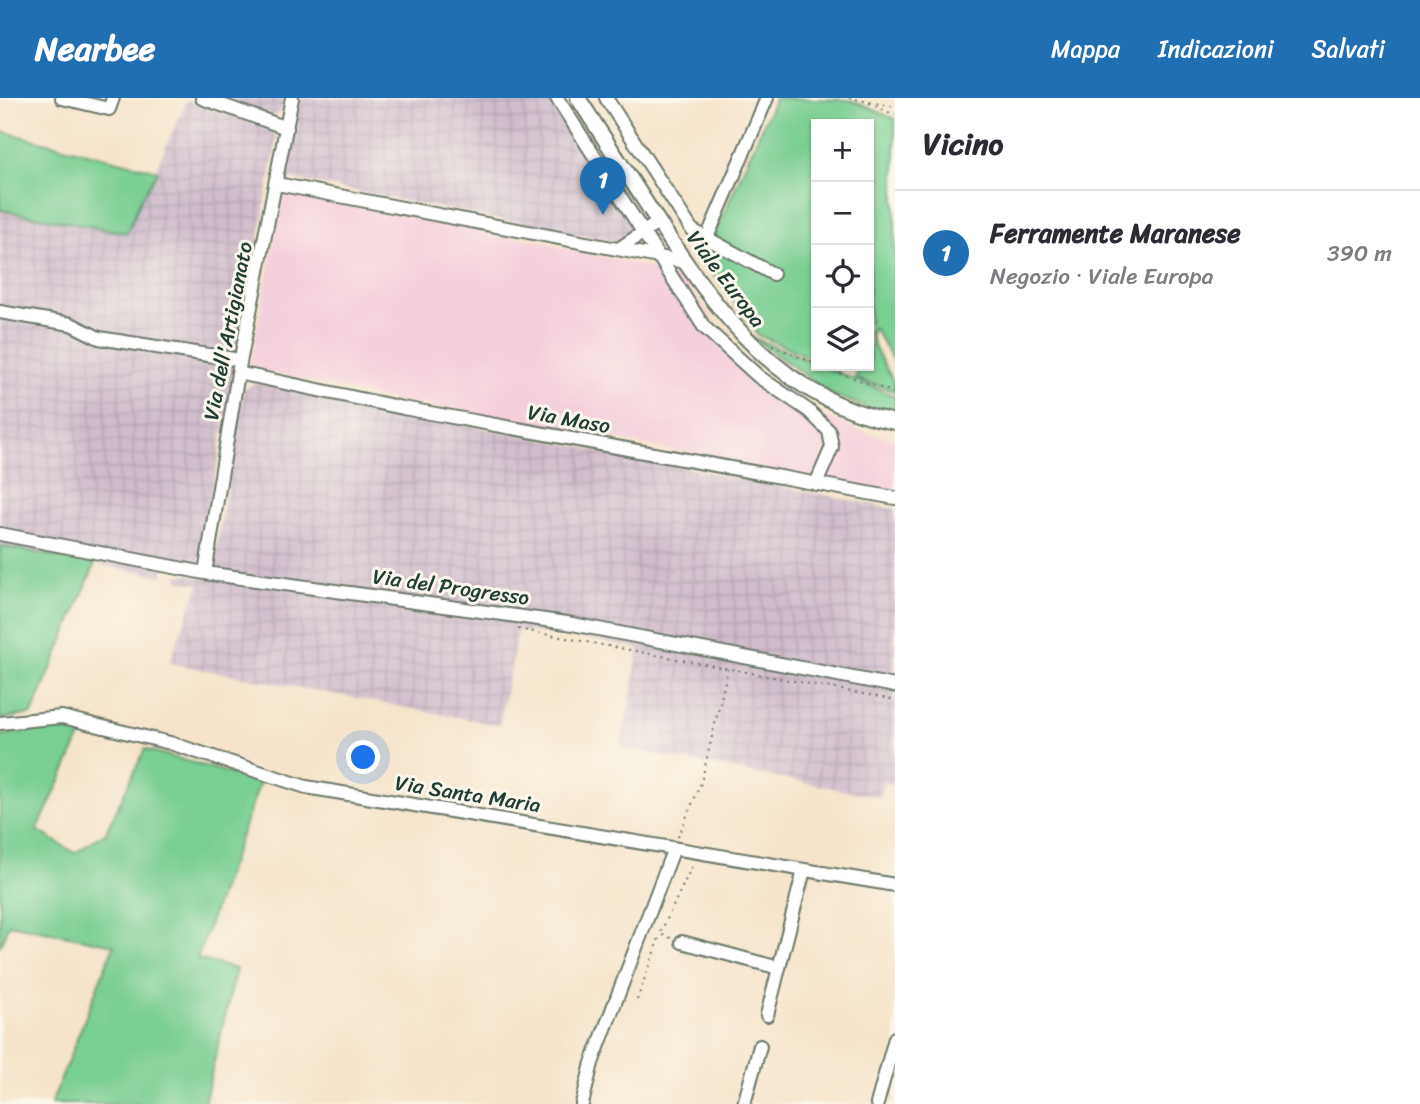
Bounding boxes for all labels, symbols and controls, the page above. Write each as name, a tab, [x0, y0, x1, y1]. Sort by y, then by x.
text: Nearbee	[35, 20, 155, 78]
text: Mappa	[1051, 28, 1120, 70]
text: Indicazioni	[1158, 28, 1274, 70]
text: Salvati	[1312, 28, 1385, 70]
text: Vicino	[923, 117, 1003, 171]
map controls	[811, 119, 874, 371]
button: +	[811, 119, 874, 182]
pin: 1	[580, 157, 626, 215]
button: −	[811, 182, 874, 245]
text: Ferramente Maranese	[990, 210, 1241, 256]
street label: Viale Europa	[676, 222, 776, 336]
text: 1	[941, 233, 951, 274]
text: 390 m	[1327, 233, 1392, 274]
street label: Via dell'Artigianato	[192, 238, 264, 424]
button: locate	[811, 245, 874, 308]
text: Negozio · Viale Europa	[990, 256, 1213, 297]
button: layers	[811, 308, 874, 371]
street label: Via Maso	[525, 393, 614, 445]
street label: Via del Progresso	[370, 557, 532, 617]
your location	[346, 740, 380, 774]
street label: Via Santa Maria	[392, 764, 544, 824]

